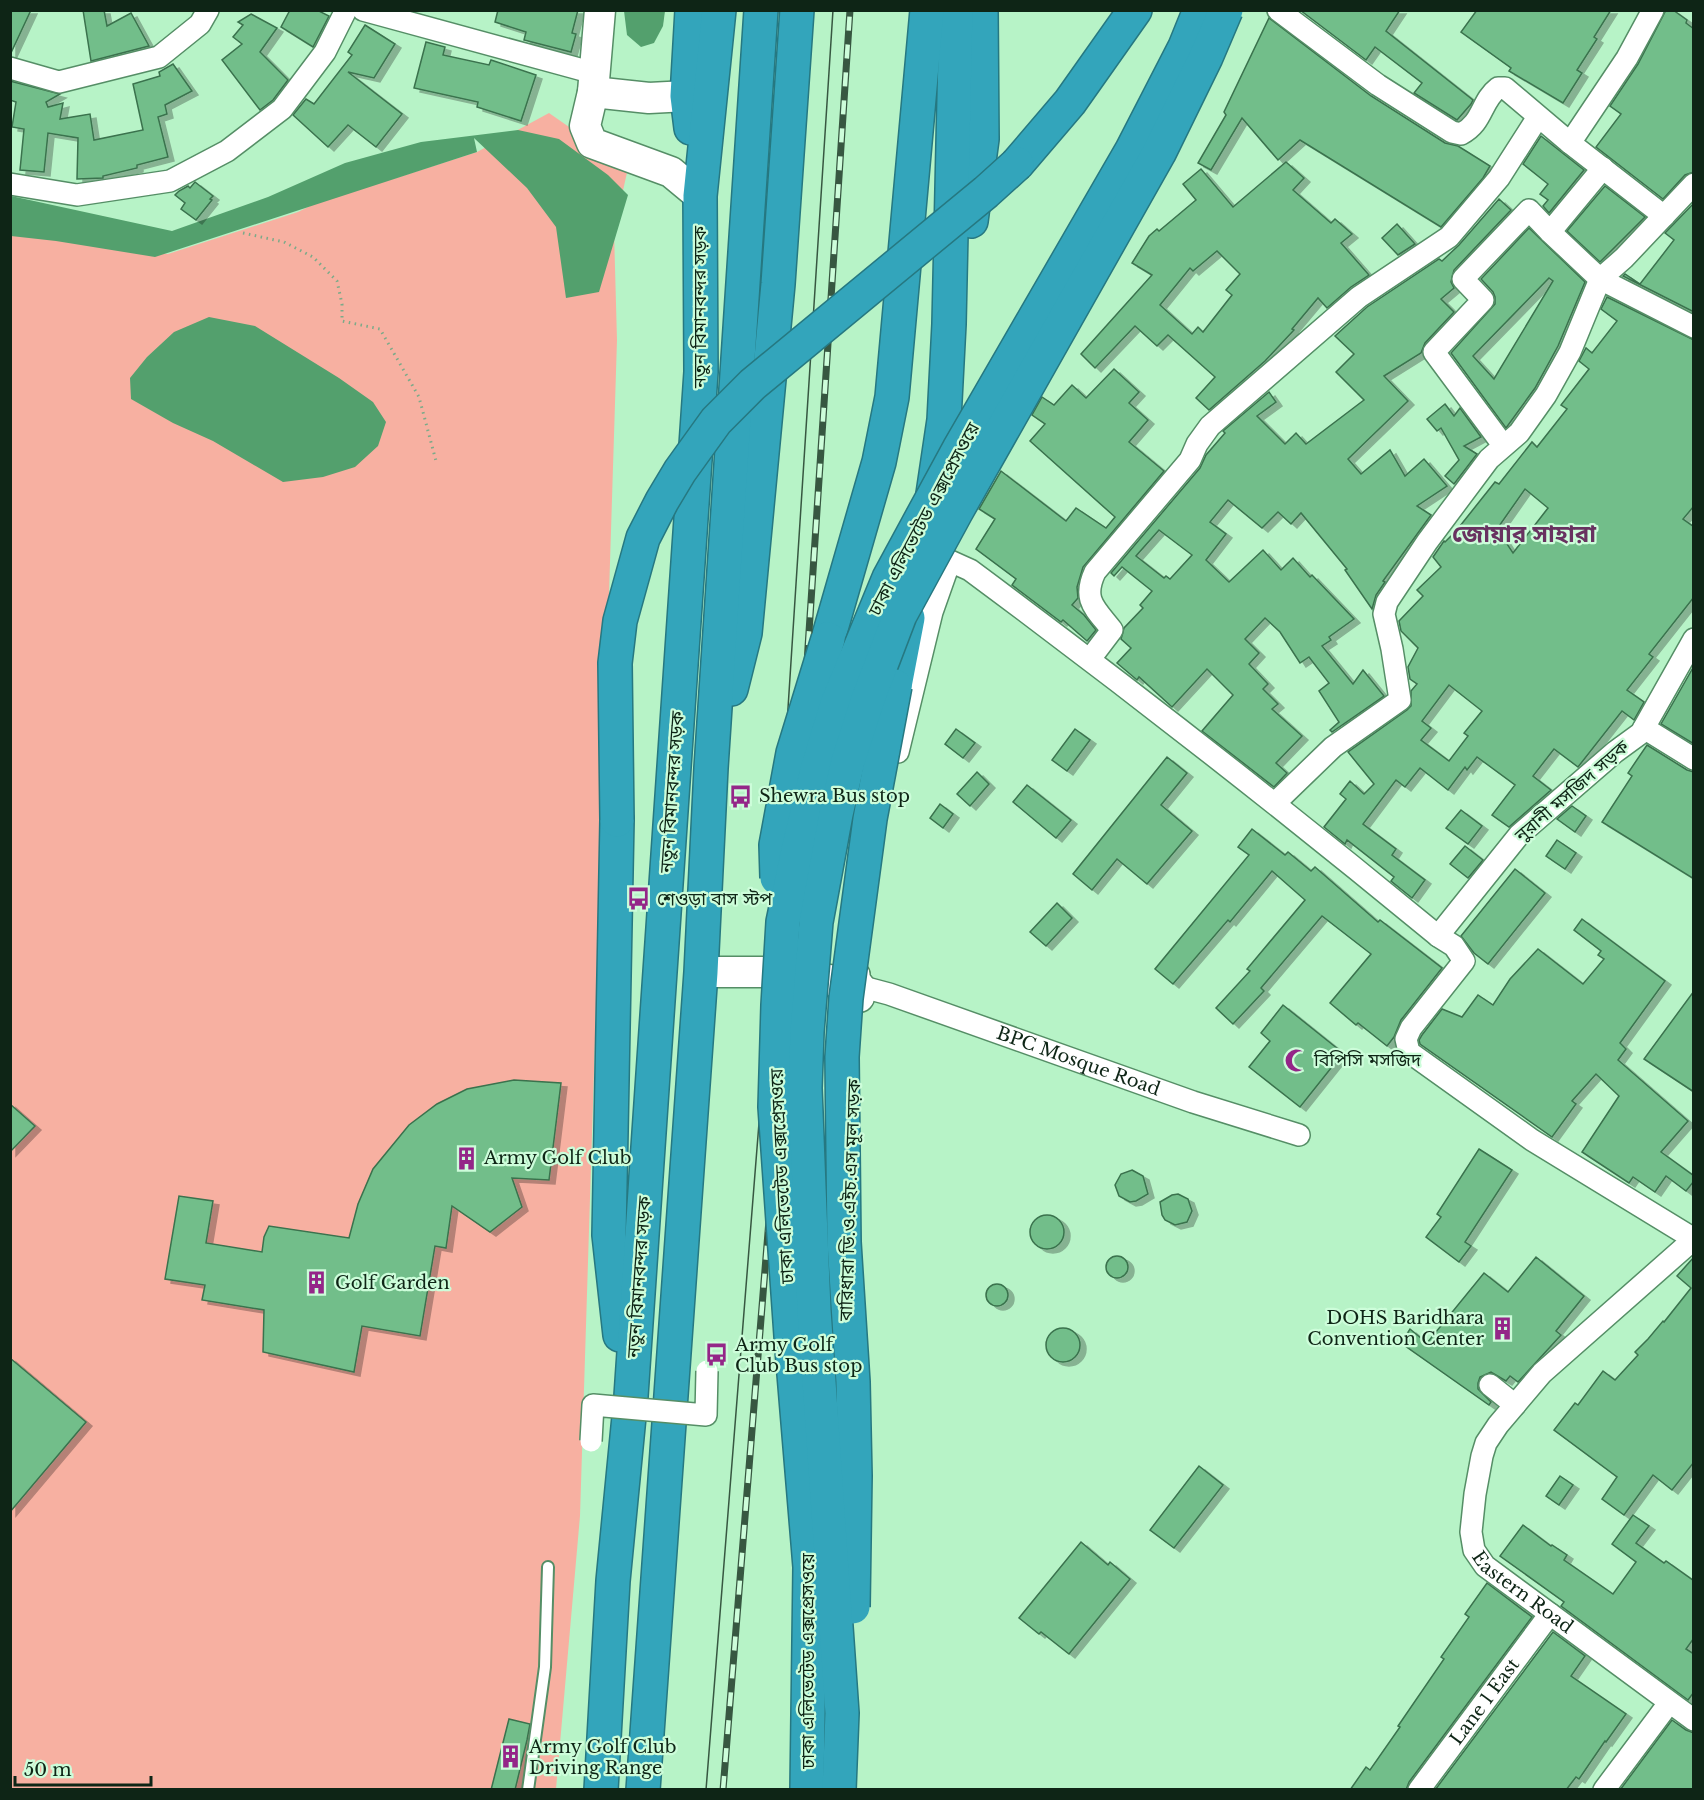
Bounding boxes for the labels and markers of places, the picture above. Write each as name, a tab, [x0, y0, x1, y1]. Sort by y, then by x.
bus stop icon: Shewra Bus stop	[728, 783, 754, 809]
place label: Shewra Bus stop	[759, 785, 910, 807]
bus stop icon: শেওড়া বাস স্টপ	[626, 886, 652, 912]
place label: শেওড়া বাস স্টপ	[657, 888, 773, 910]
mosque icon: বিপিসি মসজিদ	[1283, 1047, 1309, 1073]
place label: বিপিসি মসজিদ	[1313, 1049, 1422, 1071]
building icon: Army Golf Club	[453, 1145, 479, 1171]
place label: Army Golf Club	[483, 1147, 632, 1169]
building icon: Golf Garden	[304, 1270, 330, 1296]
place label: Golf Garden	[335, 1272, 450, 1294]
place label: DOHS Baridhara Convention Center	[1307, 1307, 1484, 1350]
building icon: DOHS Baridhara Convention Center	[1489, 1315, 1515, 1341]
place label: Army Golf Club Bus stop	[734, 1334, 862, 1377]
bus stop icon: Army Golf Club Bus stop	[704, 1342, 730, 1368]
place label: Army Golf Club Driving Range	[528, 1736, 677, 1779]
building icon: Army Golf Club Driving Range	[498, 1744, 524, 1770]

